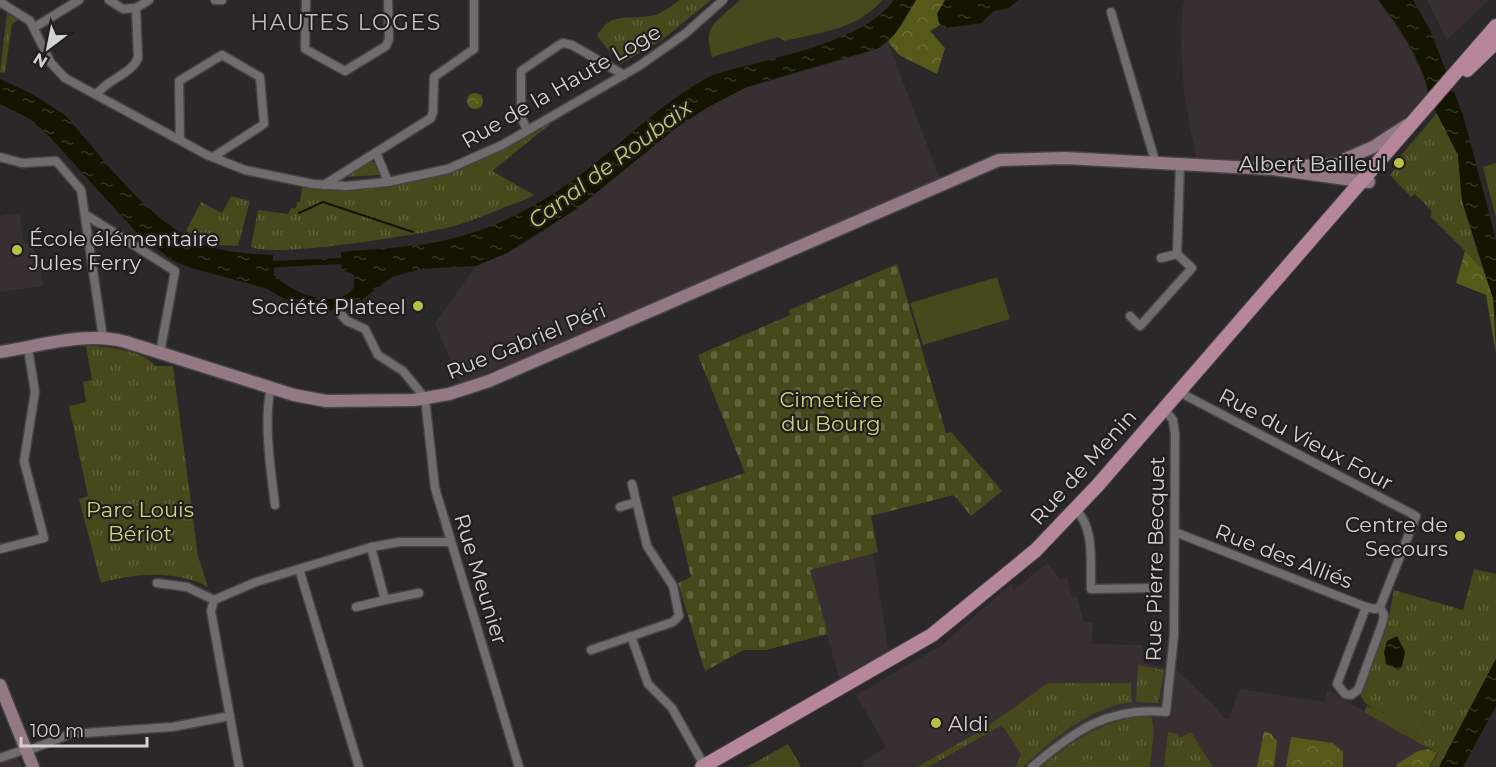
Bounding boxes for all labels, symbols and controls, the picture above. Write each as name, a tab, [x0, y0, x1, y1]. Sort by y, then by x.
district label: HAUTES LOGES	[250, 9, 442, 36]
north arrow	[18, 18, 78, 78]
street label: Rue de la Haute Loge	[457, 19, 665, 153]
text: N	[30, 49, 51, 72]
water label: Canal de Roubaix	[523, 93, 698, 234]
place label: Albert Bailleul	[1239, 151, 1387, 176]
marker: Albert Bailleul	[1392, 156, 1406, 170]
place label: École élémentaire Jules Ferry	[28, 226, 219, 275]
marker: École élémentaire Jules Ferry	[10, 243, 24, 257]
place label: Société Plateel	[251, 294, 406, 319]
street label: Rue Gabriel Péri	[443, 298, 609, 384]
marker: Société Plateel	[411, 299, 425, 313]
street label: Rue du Vieux Four	[1215, 383, 1397, 495]
park label: Cimetière du Bourg	[779, 387, 883, 436]
street label: Rue de Menin	[1025, 404, 1141, 530]
street label: Rue Pierre Becquet	[1141, 456, 1169, 662]
park label: Parc Louis Bériot	[86, 497, 194, 546]
street label: Rue Meunier	[449, 511, 513, 647]
place label: Centre de Secours	[1345, 512, 1448, 561]
street label: Rue des Alliés	[1212, 518, 1356, 594]
marker: Centre de Secours	[1453, 529, 1467, 543]
scale bar	[21, 710, 147, 748]
place label: Aldi	[948, 711, 989, 736]
marker: Aldi	[929, 716, 943, 730]
text: 100 m	[30, 720, 84, 742]

